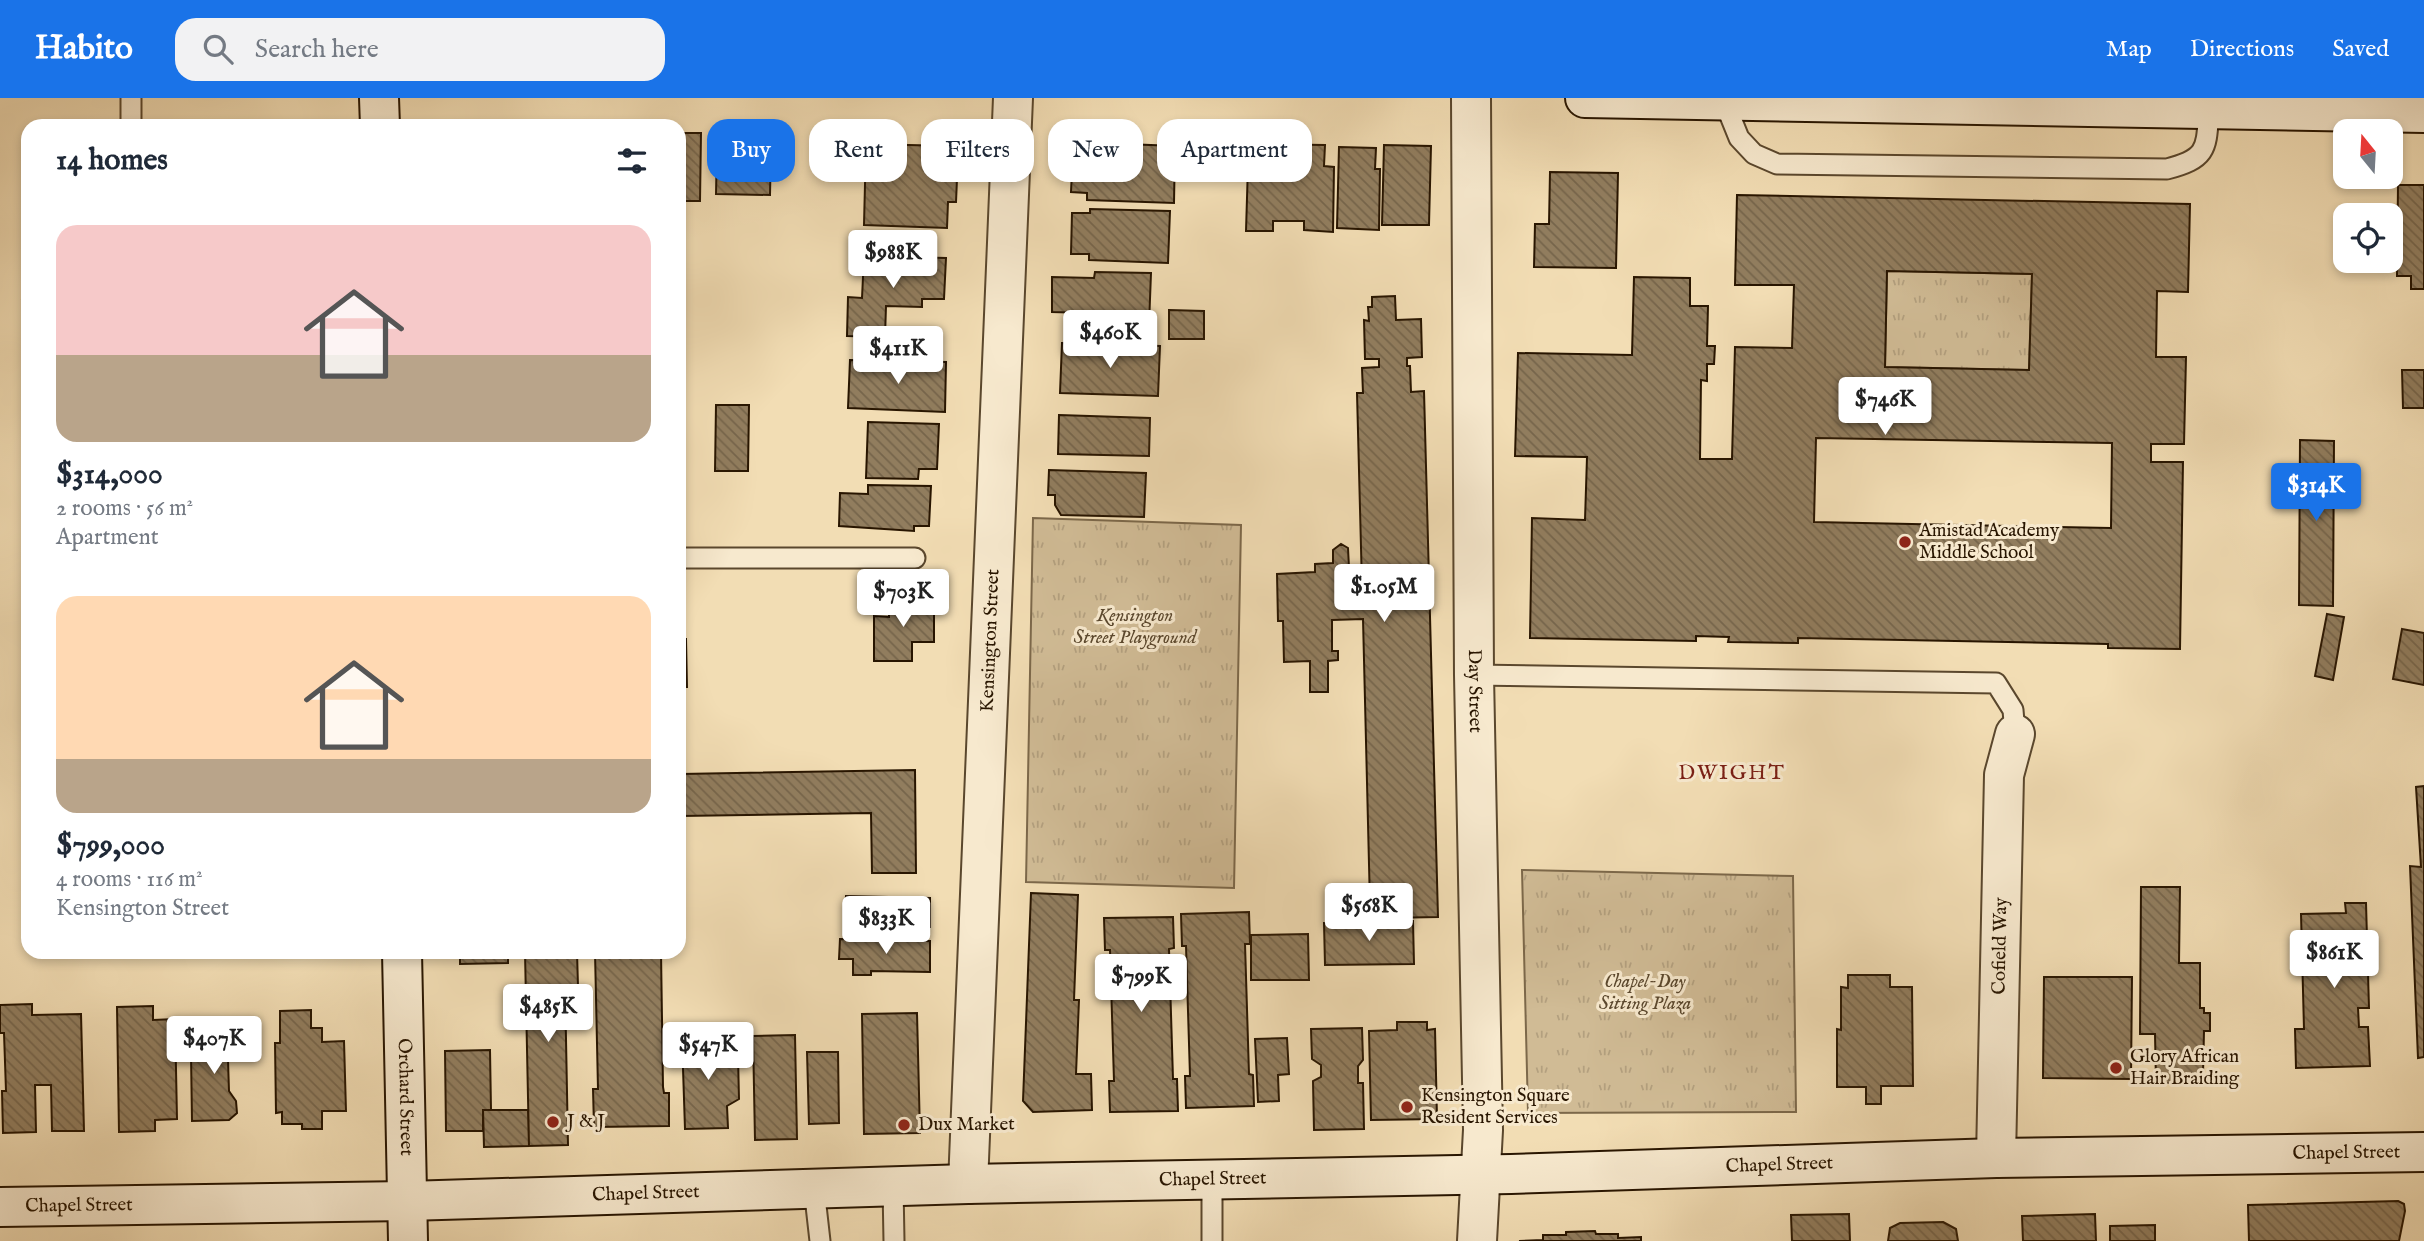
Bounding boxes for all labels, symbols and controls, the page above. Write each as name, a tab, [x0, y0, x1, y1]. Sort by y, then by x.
search box	[175, 18, 665, 81]
text: Habito	[35, 28, 133, 70]
icon: search	[199, 30, 237, 68]
text: Search here	[255, 33, 379, 66]
text: Map	[2106, 34, 2152, 65]
text: Directions	[2190, 34, 2294, 65]
text: Saved	[2332, 34, 2389, 65]
chip: Buy	[707, 119, 795, 182]
chip: Rent	[809, 119, 907, 182]
chip: Filters	[921, 119, 1034, 182]
chip: New	[1048, 119, 1143, 182]
chip: Apartment	[1157, 119, 1312, 182]
north arrow	[2333, 119, 2403, 189]
map controls	[2333, 119, 2403, 273]
text: 14 homes	[56, 142, 168, 180]
icon: filters	[613, 142, 651, 180]
button: locate	[2333, 203, 2403, 273]
pin: $988K	[844, 230, 942, 290]
text: $988K	[864, 238, 922, 267]
icon: home	[291, 271, 417, 397]
pin: $460K	[1061, 310, 1159, 370]
text: $460K	[1079, 318, 1141, 347]
pin: $411K	[849, 327, 947, 386]
text: $411K	[869, 334, 927, 363]
pin: $746K	[1836, 378, 1934, 437]
text: $746K	[1854, 385, 1916, 414]
text: $314,000	[56, 456, 163, 494]
pin: $314K	[2267, 464, 2365, 523]
text: $314K	[2287, 471, 2345, 500]
text: 2 rooms · 56 m²	[56, 494, 193, 523]
place label: Amistad Academy Middle School	[1918, 519, 2060, 565]
text: Apartment	[56, 523, 159, 552]
marker: Amistad Academy Middle School	[1897, 534, 1913, 550]
pin: $1.05M	[1327, 564, 1441, 624]
street label: Kensington Street	[976, 568, 1005, 712]
pin: $703K	[854, 570, 952, 629]
text: $1.05M	[1350, 572, 1418, 601]
text: $703K	[873, 577, 933, 606]
park label: Kensington Street Playground	[1074, 604, 1198, 650]
icon: home	[291, 642, 417, 768]
street label: Day Street	[1462, 649, 1487, 734]
district label: DWIGHT	[1678, 760, 1786, 787]
text: $799,000	[56, 827, 165, 865]
text: 4 rooms · 116 m²	[56, 865, 203, 894]
pin: $568K	[1320, 884, 1418, 943]
text: $568K	[1341, 891, 1397, 920]
text: Kensington Street	[56, 894, 229, 923]
pin: $833K	[837, 896, 935, 956]
street label: Cofield Way	[1987, 896, 2013, 995]
text: $833K	[858, 904, 914, 933]
pin: $861K	[2285, 930, 2383, 990]
text: $861K	[2306, 938, 2362, 967]
pin: $799K	[1092, 954, 1190, 1014]
text: $799K	[1111, 962, 1171, 991]
park label: Chapel-Day Sitting Plaza	[1599, 970, 1691, 1016]
pin: $485K	[499, 984, 597, 1044]
text: $485K	[519, 992, 577, 1021]
pin: $407K	[165, 1016, 263, 1076]
pin: $547K	[659, 1023, 757, 1082]
text: $407K	[183, 1024, 245, 1053]
text: $547K	[679, 1030, 737, 1059]
street label: Orchard Street	[392, 1038, 418, 1157]
place label: Glory African Hair Braiding	[2130, 1045, 2240, 1091]
marker: Glory African Hair Braiding	[2108, 1060, 2124, 1076]
place label: Kensington Square Resident Services	[1421, 1084, 1570, 1130]
marker: Kensington Square Resident Services	[1399, 1099, 1415, 1115]
place label: J & J	[565, 1110, 605, 1134]
place label: Dux Market	[918, 1113, 1015, 1137]
marker: J & J	[545, 1114, 561, 1130]
marker: Dux Market	[896, 1117, 912, 1133]
street label: Chapel Street	[2292, 1140, 2401, 1166]
street label: Chapel Street	[1725, 1151, 1834, 1179]
street label: Chapel Street	[1159, 1166, 1267, 1192]
street label: Chapel Street	[592, 1180, 700, 1207]
street label: Chapel Street	[25, 1193, 133, 1219]

